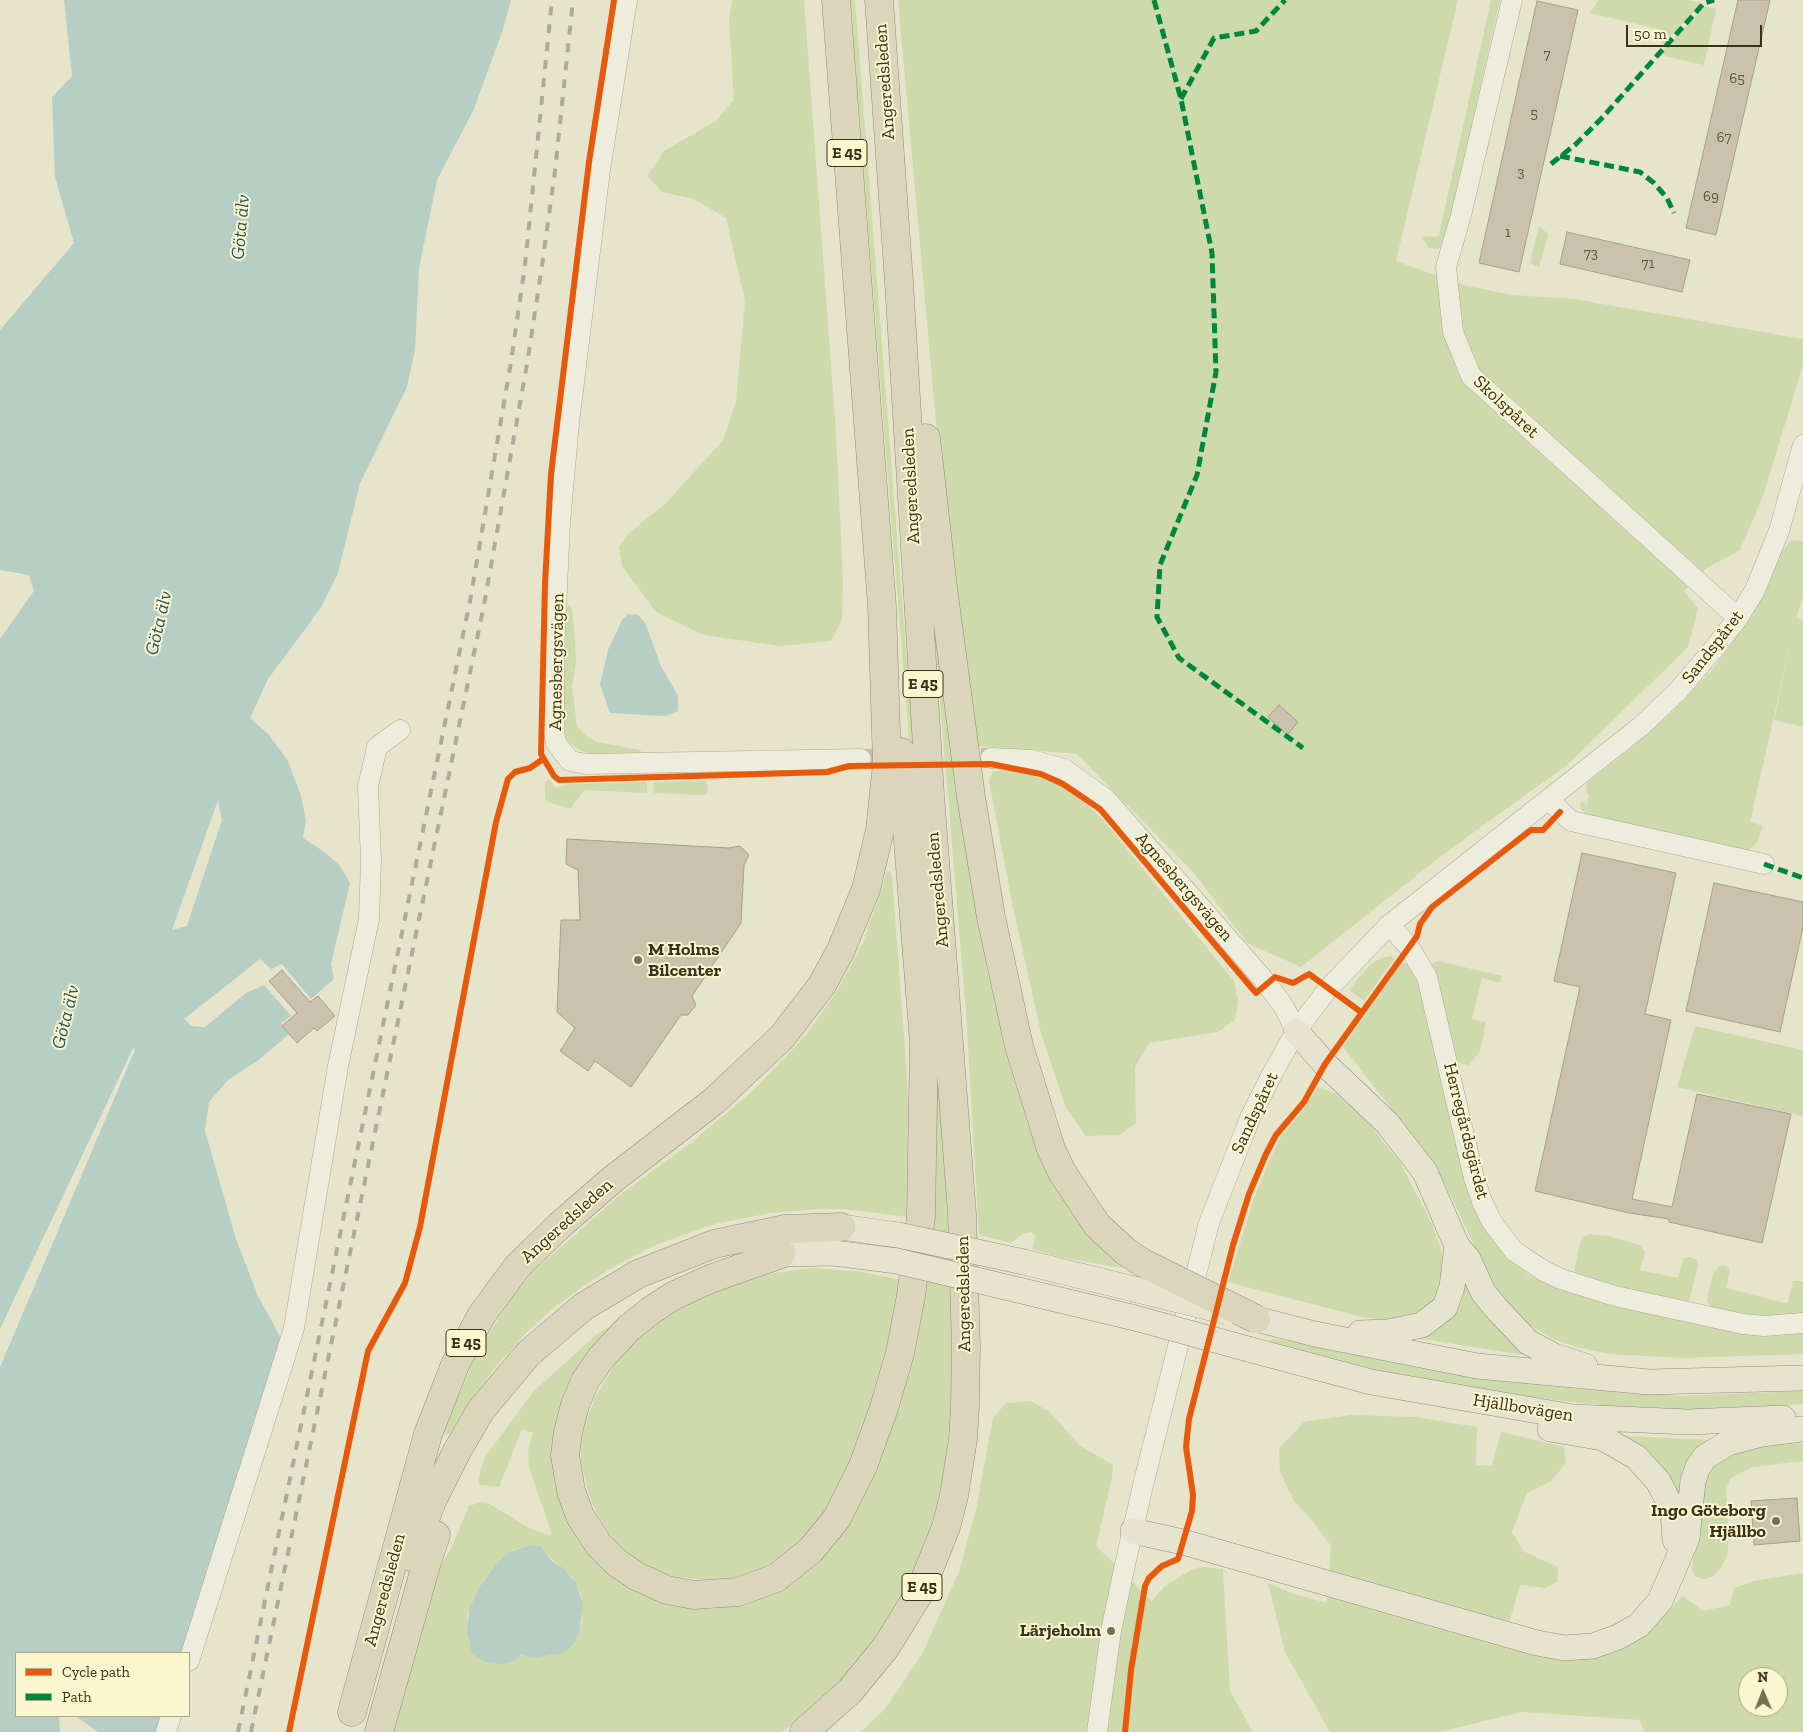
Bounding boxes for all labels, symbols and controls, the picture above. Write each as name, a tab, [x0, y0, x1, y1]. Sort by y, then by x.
scale bar	[1628, 15, 1764, 47]
street label: Angeredsleden	[870, 23, 900, 141]
text: 50 m	[1634, 25, 1667, 43]
house number: 7	[1543, 46, 1551, 64]
house number: 65	[1729, 70, 1745, 88]
house number: 5	[1530, 105, 1538, 123]
house number: 67	[1716, 129, 1732, 147]
road number: E 45	[827, 140, 867, 167]
house number: 3	[1517, 164, 1525, 182]
house number: 69	[1703, 188, 1719, 206]
water label: Göta älv	[227, 194, 255, 260]
house number: 1	[1505, 224, 1511, 242]
house number: 73	[1584, 245, 1598, 263]
house number: 71	[1642, 255, 1654, 273]
street label: Skolspåret	[1469, 371, 1543, 443]
street label: Angeredsleden	[897, 428, 925, 544]
water label: Göta älv	[141, 589, 177, 657]
street label: Agnesbergsvägen	[545, 593, 569, 731]
street label: Sandspåret	[1678, 606, 1748, 688]
road number: E 45	[903, 671, 943, 698]
street label: Agnesbergsvägen	[1131, 828, 1237, 946]
street label: Angeredsleden	[922, 831, 954, 949]
place label: M Holms Bilcenter	[648, 939, 721, 982]
marker: M Holms Bilcenter	[632, 954, 644, 966]
water label: Göta älv	[47, 983, 85, 1051]
street label: Herregårdsgärdet	[1439, 1060, 1493, 1202]
street label: Sandspåret	[1227, 1069, 1283, 1157]
street label: Angeredsleden	[517, 1174, 617, 1268]
street label: Angeredsleden	[952, 1236, 976, 1352]
road number: E 45	[446, 1330, 486, 1356]
street label: Hjällbovägen	[1471, 1389, 1575, 1427]
place label: Ingo Göteborg Hjällbo	[1651, 1500, 1766, 1542]
marker: Ingo Göteborg Hjällbo	[1770, 1515, 1782, 1527]
street label: Angeredsleden	[360, 1531, 410, 1649]
road number: E 45	[902, 1574, 942, 1600]
place label: Lärjeholm	[1020, 1620, 1101, 1642]
marker: Lärjeholm	[1105, 1625, 1117, 1637]
legend	[15, 1652, 190, 1717]
text: Cycle path	[62, 1663, 130, 1681]
north arrow	[1738, 1667, 1788, 1717]
text: N	[1757, 1669, 1768, 1686]
text: Path	[62, 1688, 92, 1706]

